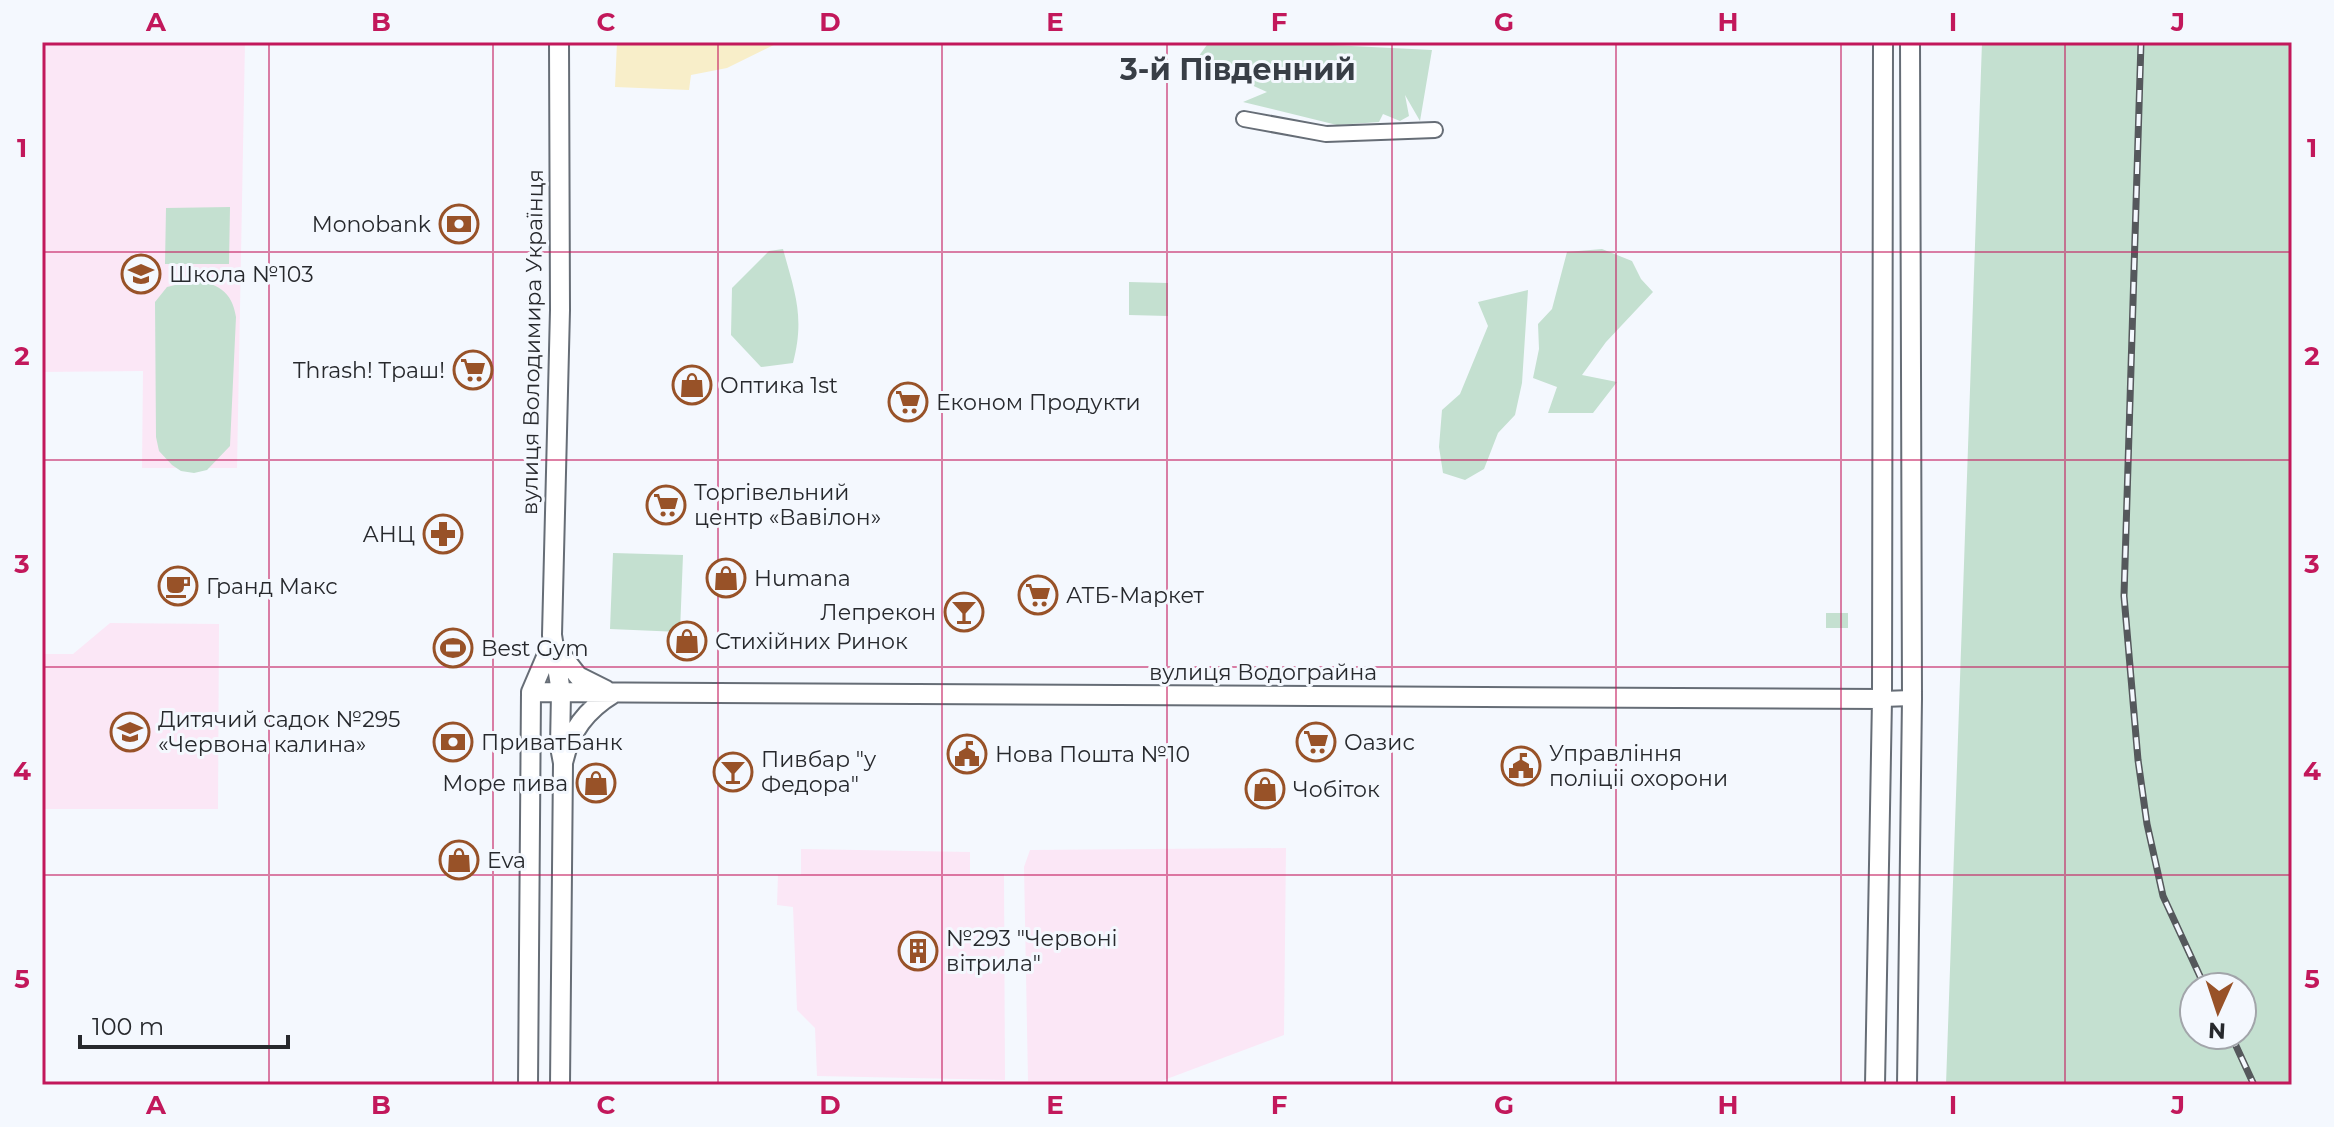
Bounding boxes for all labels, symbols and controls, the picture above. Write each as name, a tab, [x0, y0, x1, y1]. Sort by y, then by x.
text: A	[145, 6, 167, 38]
text: B	[371, 6, 391, 38]
text: C	[597, 6, 616, 38]
text: D	[819, 6, 841, 38]
text: E	[1046, 6, 1064, 38]
text: F	[1271, 6, 1287, 38]
text: G	[1494, 6, 1514, 38]
text: H	[1717, 6, 1739, 38]
text: I	[1949, 6, 1957, 38]
text: J	[2170, 6, 2185, 38]
district label: 3-й Південний	[1119, 51, 1356, 88]
text: 1	[17, 132, 27, 164]
text: 1	[2307, 132, 2317, 164]
street label: вулиця Володимира Українця	[516, 169, 549, 515]
bank icon: Monobank	[438, 203, 480, 245]
place label: Monobank	[312, 211, 432, 238]
school or university icon: Школа №103	[120, 253, 162, 295]
place label: Школа №103	[169, 261, 314, 288]
text: 2	[14, 340, 30, 372]
text: 2	[2304, 340, 2320, 372]
supermarket icon: Thrash! Траш!	[452, 349, 494, 391]
place label: Thrash! Траш!	[293, 357, 445, 384]
shop icon: Оптика 1st	[671, 364, 713, 406]
place label: Оптика 1st	[720, 372, 838, 399]
supermarket icon: Економ Продукти	[887, 381, 929, 423]
place label: Економ Продукти	[936, 389, 1141, 416]
place label: Торгівельний центр «Вавілон»	[694, 479, 881, 531]
supermarket icon: Торгівельний центр «Вавілон»	[645, 484, 687, 526]
pharmacy icon: АНЦ	[422, 513, 464, 555]
place label: АНЦ	[362, 521, 415, 548]
text: 3	[13, 548, 30, 580]
text: 3	[2303, 548, 2320, 580]
shop icon: Humana	[705, 557, 747, 599]
cafe icon: Гранд Макс	[157, 565, 199, 607]
place label: Humana	[754, 565, 851, 592]
place label: Гранд Макс	[206, 573, 338, 600]
supermarket icon: АТБ-Маркет	[1017, 574, 1059, 616]
place label: АТБ-Маркет	[1066, 582, 1205, 609]
bar icon: Лепрекон	[943, 591, 985, 633]
place label: Лепрекон	[820, 599, 936, 626]
shop icon: Стихійних Ринок	[666, 620, 708, 662]
sports icon: Best Gym	[432, 627, 474, 669]
place label: Стихійних Ринок	[715, 628, 908, 655]
place label: Best Gym	[481, 635, 589, 662]
street label: вулиця Водограйна	[1149, 659, 1377, 686]
place label: Дитячий садок №295 «Червона калина»	[158, 706, 401, 758]
school or university icon: Дитячий садок №295 «Червона калина»	[109, 711, 151, 753]
bank icon: ПриватБанк	[432, 721, 474, 763]
supermarket icon: Оазис	[1295, 721, 1337, 763]
place label: ПриватБанк	[481, 729, 623, 756]
place label: Оазис	[1344, 729, 1415, 756]
public building icon: Нова Пошта №10	[946, 733, 988, 775]
place label: Управлiння полiцii охорони	[1549, 740, 1728, 792]
place label: Нова Пошта №10	[995, 741, 1190, 768]
public building icon: Управлiння полiцii охорони	[1500, 745, 1542, 787]
place label: Пивбар "у Федора"	[761, 746, 877, 798]
bar icon: Пивбар "у Федора"	[712, 751, 754, 793]
text: 4	[13, 755, 31, 787]
text: 4	[2303, 755, 2321, 787]
shop icon: Море пива	[575, 762, 617, 804]
shop icon: Чобіток	[1244, 768, 1286, 810]
place label: Море пива	[442, 770, 568, 797]
place label: Чобіток	[1293, 776, 1380, 803]
shop icon: Eva	[438, 839, 480, 881]
place label: Eva	[487, 847, 526, 874]
place label: №293 "Червоні вітрила"	[946, 925, 1118, 977]
building icon: №293 "Червоні вітрила"	[897, 930, 939, 972]
text: 5	[14, 963, 30, 995]
text: 5	[2304, 963, 2320, 995]
north arrow	[2178, 971, 2258, 1051]
scale bar	[80, 999, 288, 1049]
text: 100 m	[92, 1012, 164, 1041]
text: N	[2207, 1017, 2227, 1044]
text: A	[145, 1089, 167, 1121]
text: B	[371, 1089, 391, 1121]
text: C	[597, 1089, 616, 1121]
text: D	[819, 1089, 841, 1121]
text: E	[1046, 1089, 1064, 1121]
text: F	[1271, 1089, 1287, 1121]
text: G	[1494, 1089, 1514, 1121]
text: H	[1717, 1089, 1739, 1121]
text: I	[1949, 1089, 1957, 1121]
text: J	[2170, 1089, 2185, 1121]

